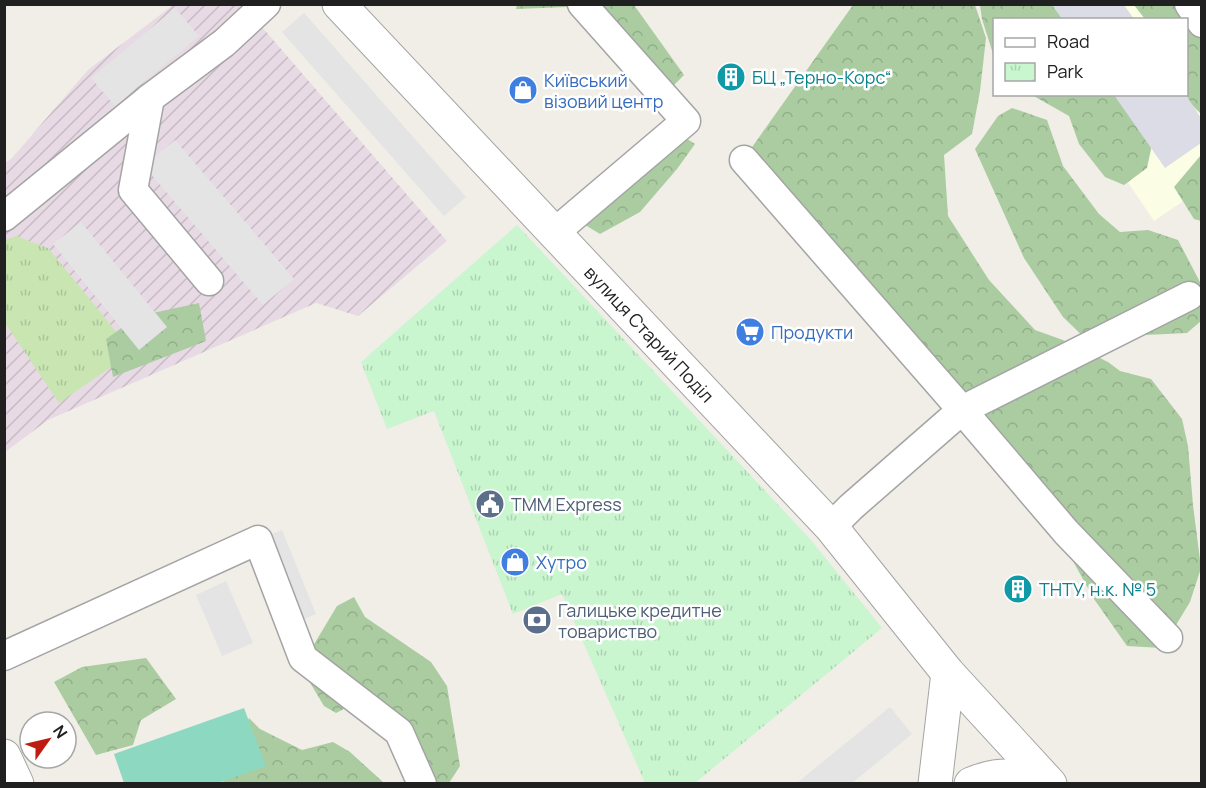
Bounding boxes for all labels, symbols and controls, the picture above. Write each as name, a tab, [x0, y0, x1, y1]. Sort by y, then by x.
legend	[993, 18, 1188, 96]
text: Road	[1047, 29, 1090, 53]
text: Park	[1047, 59, 1084, 83]
building icon: БЦ „Терно-Корс“	[715, 61, 747, 93]
place label: БЦ „Терно-Корс“	[752, 65, 892, 89]
place label: Київський візовий центр	[544, 68, 663, 113]
shop icon: Київський візовий центр	[507, 74, 539, 106]
street label: вулиця Старий Поділ	[579, 261, 719, 407]
supermarket icon: Продукти	[734, 316, 766, 348]
place label: Продукти	[771, 320, 853, 344]
public building icon: TMM Express	[474, 488, 506, 520]
place label: TMM Express	[511, 492, 622, 516]
shop icon: Хутро	[499, 546, 531, 578]
place label: Хутро	[536, 550, 587, 574]
building icon: ТНТУ, н.к. № 5	[1002, 573, 1034, 605]
place label: ТНТУ, н.к. № 5	[1039, 577, 1156, 601]
place label: Галицьке кредитне товариство	[558, 598, 722, 643]
bank icon: Галицьке кредитне товариство	[521, 604, 553, 636]
north arrow	[18, 710, 78, 770]
text: N	[48, 721, 73, 743]

